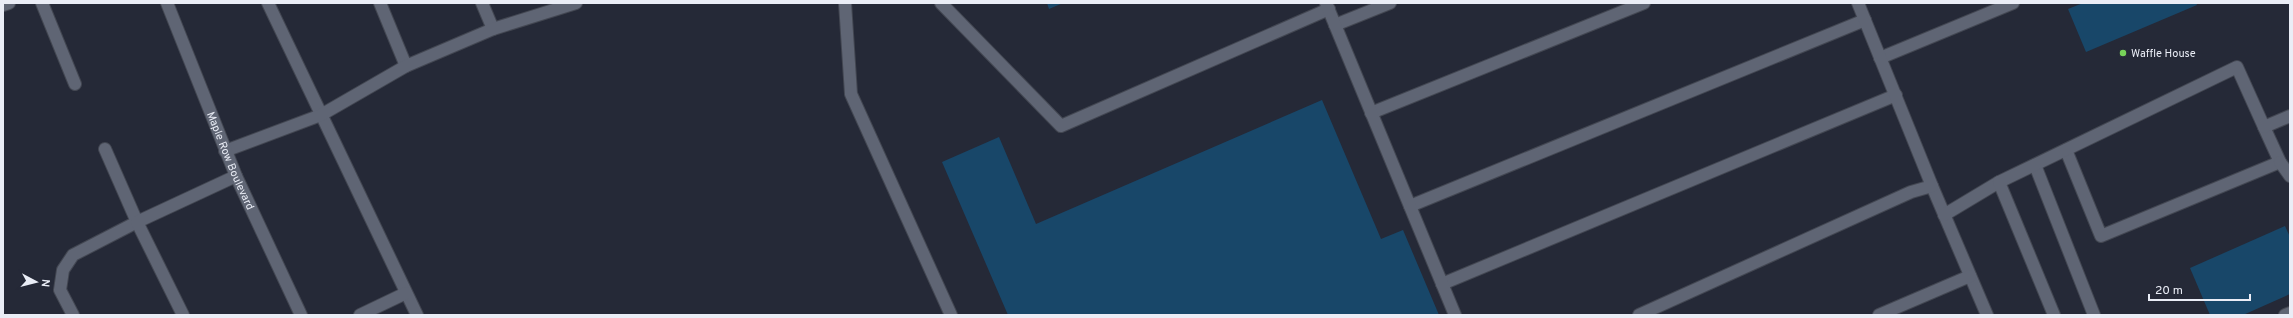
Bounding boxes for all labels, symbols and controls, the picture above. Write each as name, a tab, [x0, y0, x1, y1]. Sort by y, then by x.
place label: Waffle House	[2131, 47, 2196, 61]
marker: Waffle House	[2118, 48, 2128, 58]
street label: Maple Row Boulevard	[203, 110, 257, 212]
north arrow	[16, 262, 56, 302]
scale bar	[2149, 276, 2250, 302]
text: N	[38, 278, 52, 288]
text: 20 m	[2155, 283, 2183, 299]

